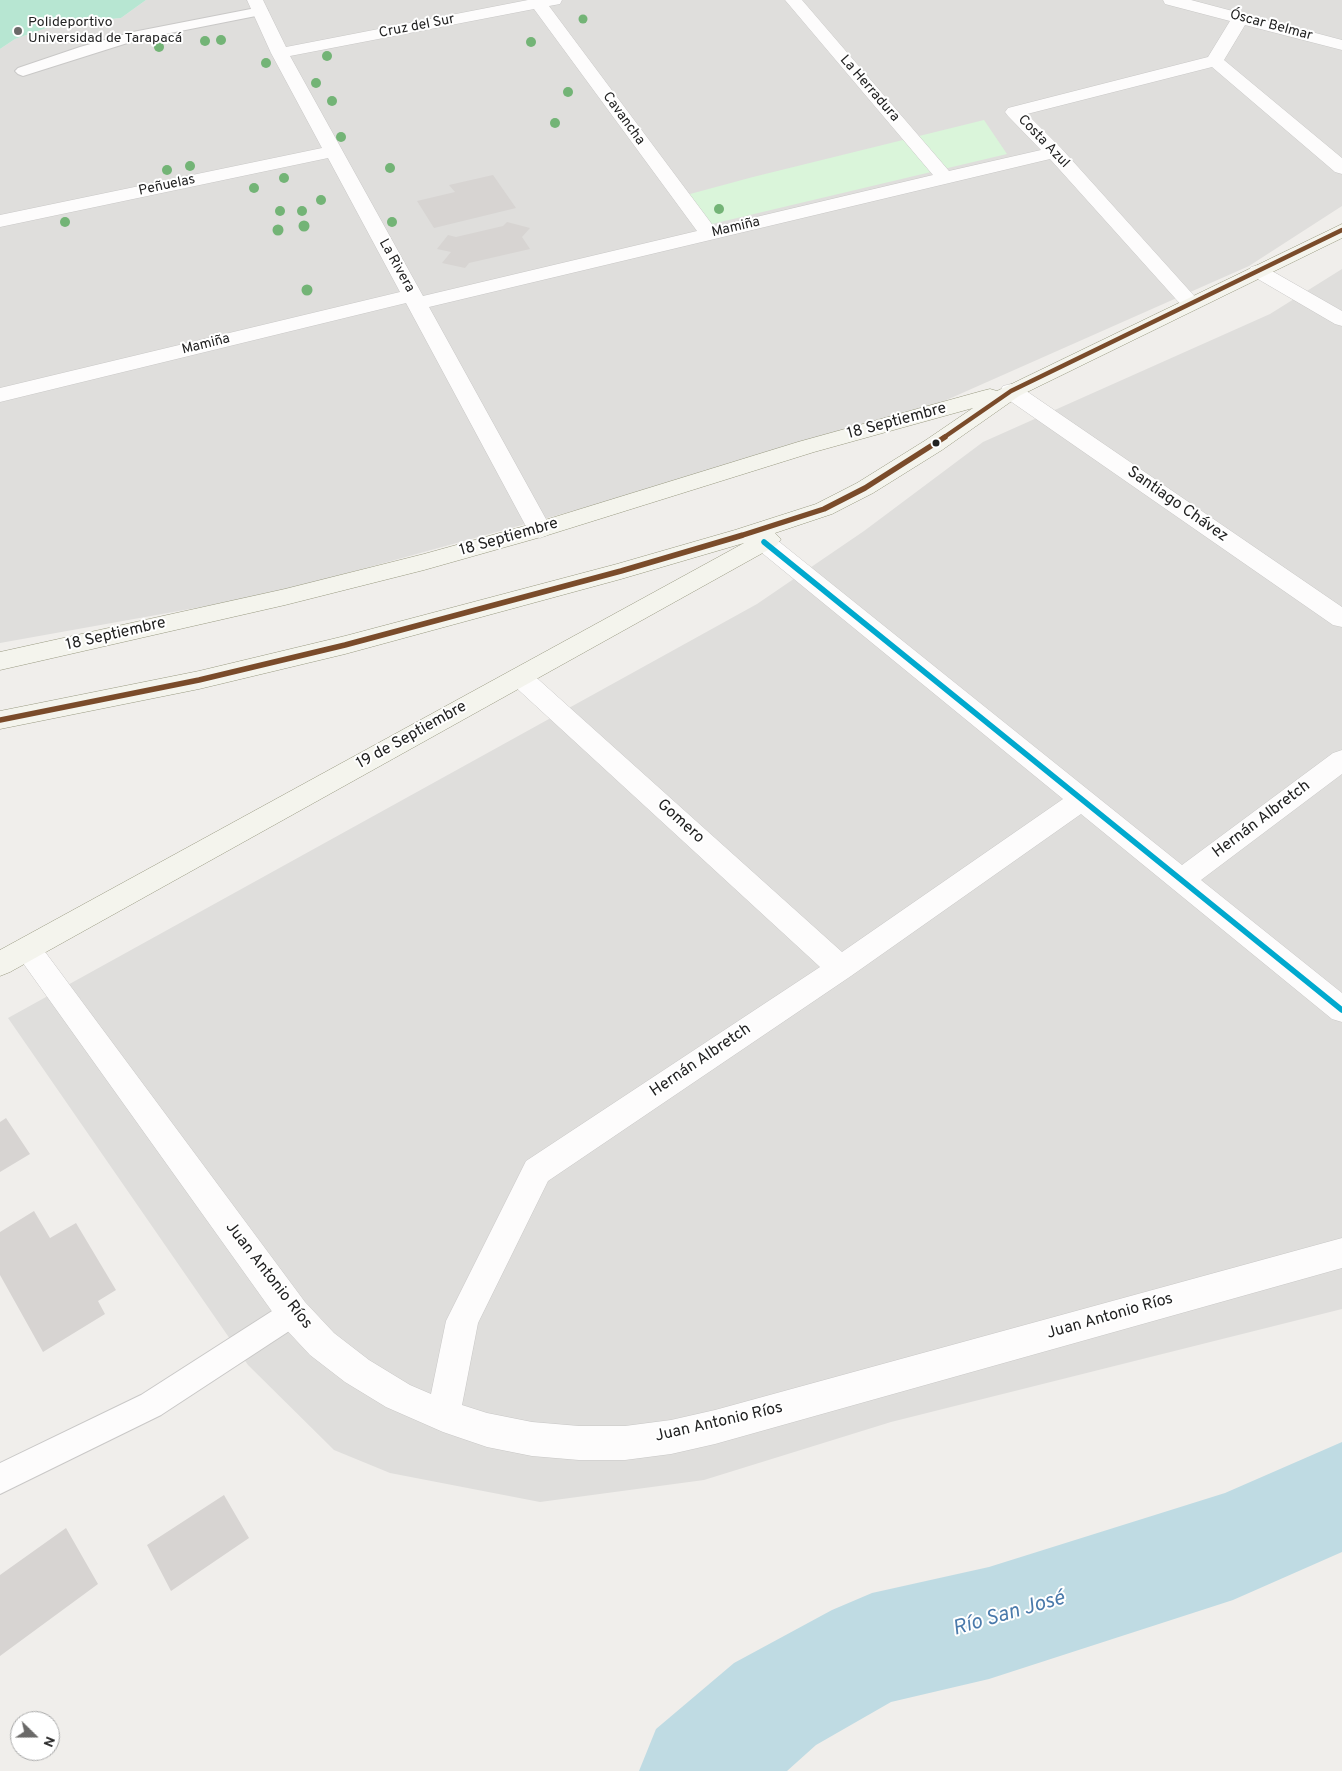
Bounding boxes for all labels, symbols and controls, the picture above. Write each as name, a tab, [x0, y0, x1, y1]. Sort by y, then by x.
street label: Óscar Belmar	[1228, 7, 1314, 45]
street label: Cruz del Sur	[378, 11, 456, 43]
place label: Polideportivo Universidad de Tarapacá	[28, 15, 182, 48]
marker: Polideportivo Universidad de Tarapacá	[12, 25, 24, 37]
street label: La Herradura	[836, 52, 902, 126]
street label: Cavancha	[598, 89, 648, 149]
street label: Costa Azul	[1014, 112, 1072, 172]
street label: Peñuelas	[137, 172, 197, 200]
street label: Mamiña	[710, 214, 762, 242]
street label: La Rivera	[374, 236, 418, 296]
street label: Mamiña	[180, 331, 232, 359]
street label: 18 Septiembre	[845, 400, 949, 444]
unlabelled marker	[931, 438, 941, 448]
street label: Santiago Chávez	[1123, 463, 1231, 547]
street label: 18 Septiembre	[457, 515, 561, 561]
street label: 18 Septiembre	[64, 614, 168, 656]
street label: 19 de Septiembre	[354, 698, 470, 774]
street label: Hernán Albretch	[1209, 777, 1315, 863]
street label: Gomero	[652, 796, 708, 848]
street label: Hernán Albretch	[647, 1020, 755, 1102]
street label: Juan Antonio Ríos	[220, 1219, 316, 1333]
street label: Juan Antonio Ríos	[1045, 1290, 1175, 1344]
street label: Juan Antonio Ríos	[653, 1399, 785, 1447]
water label: Río San José	[950, 1587, 1068, 1643]
north arrow	[10, 1711, 60, 1761]
text: N	[39, 1734, 58, 1749]

